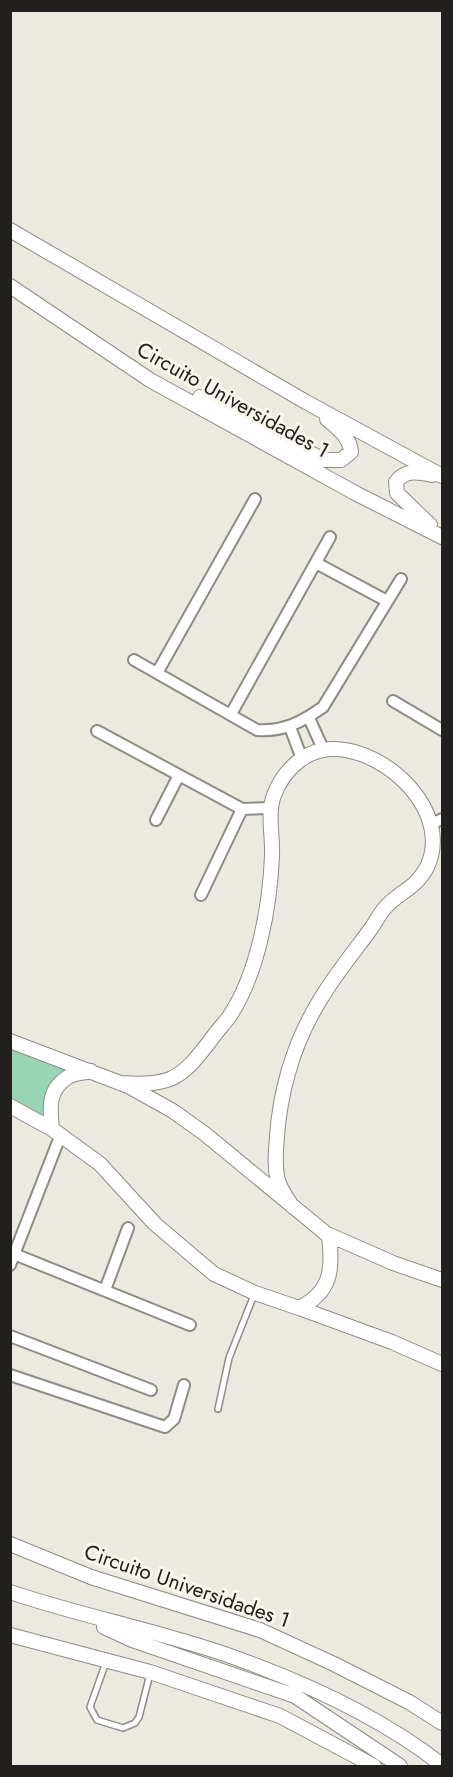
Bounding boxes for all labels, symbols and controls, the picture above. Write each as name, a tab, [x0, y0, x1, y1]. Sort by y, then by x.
street label: Circuito Universidades 1	[131, 335, 335, 465]
street label: Circuito Universidades 1	[80, 1537, 294, 1635]

